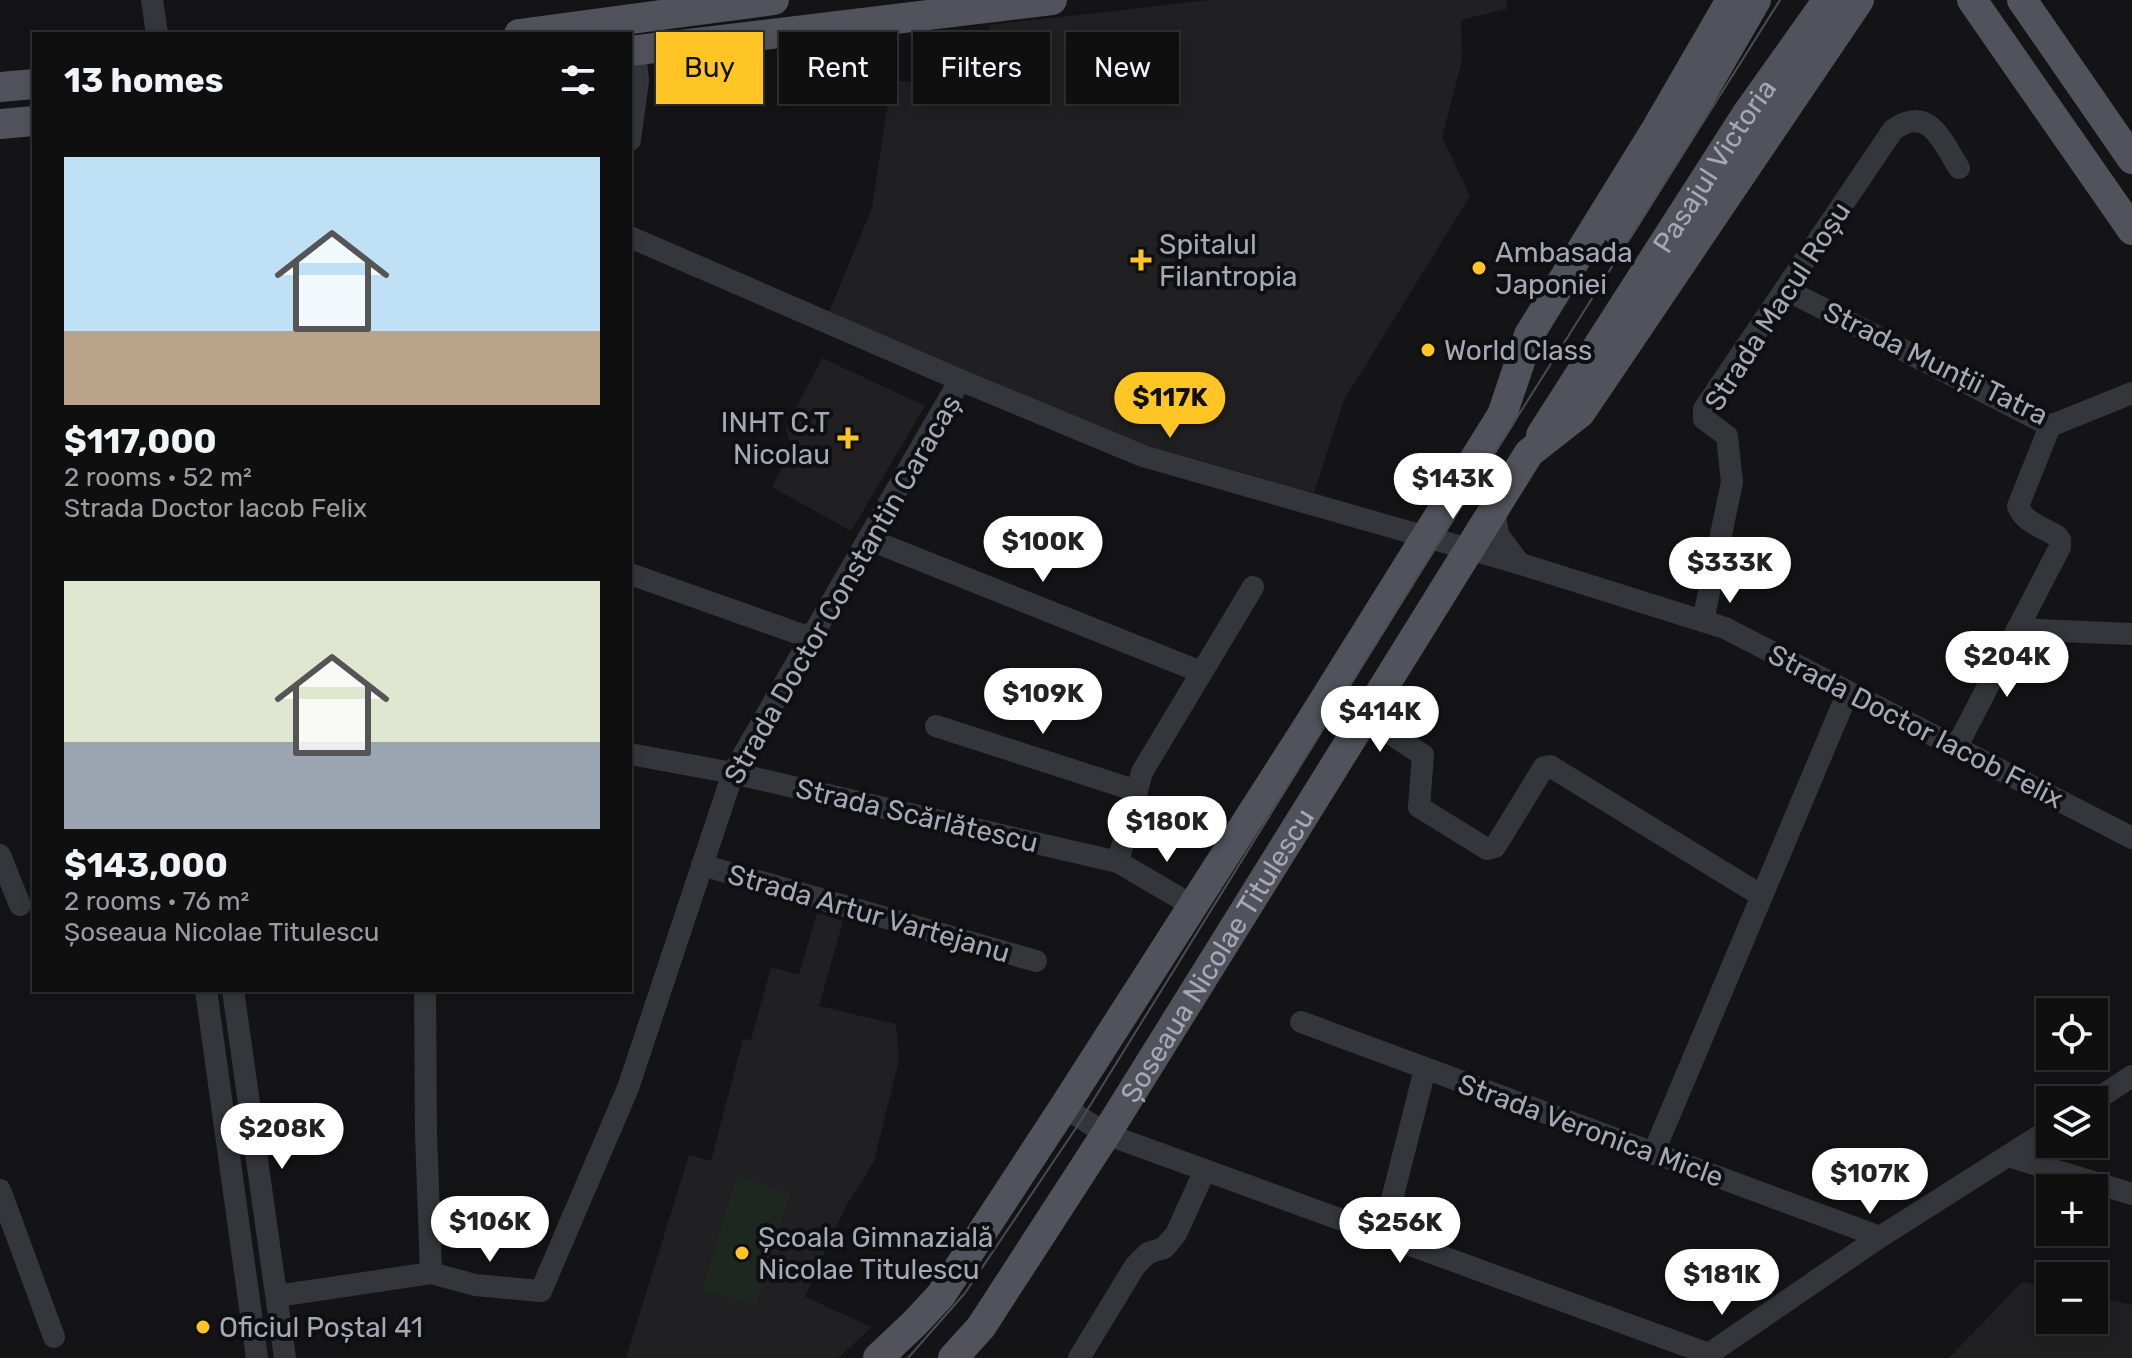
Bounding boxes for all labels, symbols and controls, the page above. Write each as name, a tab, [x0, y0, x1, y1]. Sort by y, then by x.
chip: Buy	[656, 32, 763, 104]
chip: Rent	[779, 32, 897, 104]
chip: Filters	[913, 32, 1050, 104]
chip: New	[1066, 32, 1179, 104]
icon: filters	[556, 58, 600, 102]
text: 13 homes	[64, 60, 224, 101]
street label: Pasajul Victoria	[1646, 73, 1783, 259]
street label: Strada Macul Roșu	[1698, 196, 1857, 417]
icon: home	[260, 209, 404, 353]
place label: Spitalul Filantropia	[1159, 228, 1297, 293]
place label: Ambasada Japoniei	[1495, 236, 1633, 301]
marker: Spitalul Filantropia	[1130, 249, 1152, 271]
marker: Ambasada Japoniei	[1470, 259, 1488, 277]
street label: Strada Munții Tatra	[1818, 295, 2053, 432]
place label: World Class	[1444, 334, 1592, 367]
marker: World Class	[1419, 341, 1437, 359]
pin: $117K	[1114, 372, 1226, 440]
text: $117K	[1132, 382, 1208, 413]
street label: Strada Doctor Constantin Caracaș	[717, 389, 968, 790]
place label: INHT C.T Nicolau	[721, 406, 830, 471]
text: $117,000	[64, 421, 217, 462]
marker: INHT C.T Nicolau	[837, 427, 859, 449]
pin: $143K	[1397, 453, 1509, 521]
text: 2 rooms · 52 m²	[64, 462, 252, 493]
text: $143K	[1412, 463, 1494, 494]
text: Strada Doctor Iacob Felix	[64, 493, 367, 524]
pin: $100K	[987, 516, 1099, 584]
text: $100K	[1002, 526, 1084, 557]
pin: $333K	[1674, 537, 1786, 605]
text: $333K	[1687, 547, 1773, 578]
pin: $204K	[1951, 631, 2063, 699]
icon: home	[260, 633, 404, 777]
street label: Strada Doctor Iacob Felix	[1763, 638, 2069, 815]
text: $204K	[1964, 641, 2050, 672]
pin: $109K	[987, 668, 1099, 736]
text: $109K	[1002, 678, 1084, 709]
pin: $414K	[1324, 686, 1436, 754]
text: $414K	[1339, 696, 1421, 727]
street label: Strada Scărlătescu	[793, 772, 1041, 859]
pin: $180K	[1111, 796, 1223, 864]
street label: Șoseaua Nicolae Titulescu	[1114, 803, 1321, 1109]
text: $180K	[1126, 806, 1208, 837]
text: $143,000	[64, 845, 228, 886]
street label: Strada Artur Vartejanu	[724, 857, 1014, 970]
text: 2 rooms · 76 m²	[64, 886, 249, 917]
text: Șoseaua Nicolae Titulescu	[64, 917, 379, 948]
map controls	[2036, 998, 2108, 1334]
button: locate	[2036, 998, 2108, 1070]
street label: Strada Veronica Micle	[1454, 1067, 1728, 1194]
button: layers	[2036, 1086, 2108, 1158]
pin: $208K	[226, 1103, 338, 1171]
text: $208K	[239, 1113, 325, 1144]
pin: $107K	[1814, 1148, 1926, 1216]
text: $107K	[1830, 1158, 1910, 1189]
button: +	[2036, 1174, 2108, 1246]
pin: $106K	[434, 1196, 546, 1264]
pin: $256K	[1344, 1197, 1456, 1265]
text: $106K	[449, 1206, 531, 1237]
text: $256K	[1357, 1207, 1443, 1238]
place label: Școala Gimnazială Nicolae Titulescu	[758, 1221, 993, 1286]
marker: Școala Gimnazială Nicolae Titulescu	[733, 1244, 751, 1262]
pin: $181K	[1666, 1249, 1778, 1317]
text: $181K	[1683, 1259, 1761, 1290]
button: −	[2036, 1262, 2108, 1334]
place label: Oficiul Poștal 41	[219, 1311, 423, 1344]
marker: Oficiul Poștal 41	[194, 1318, 212, 1336]

